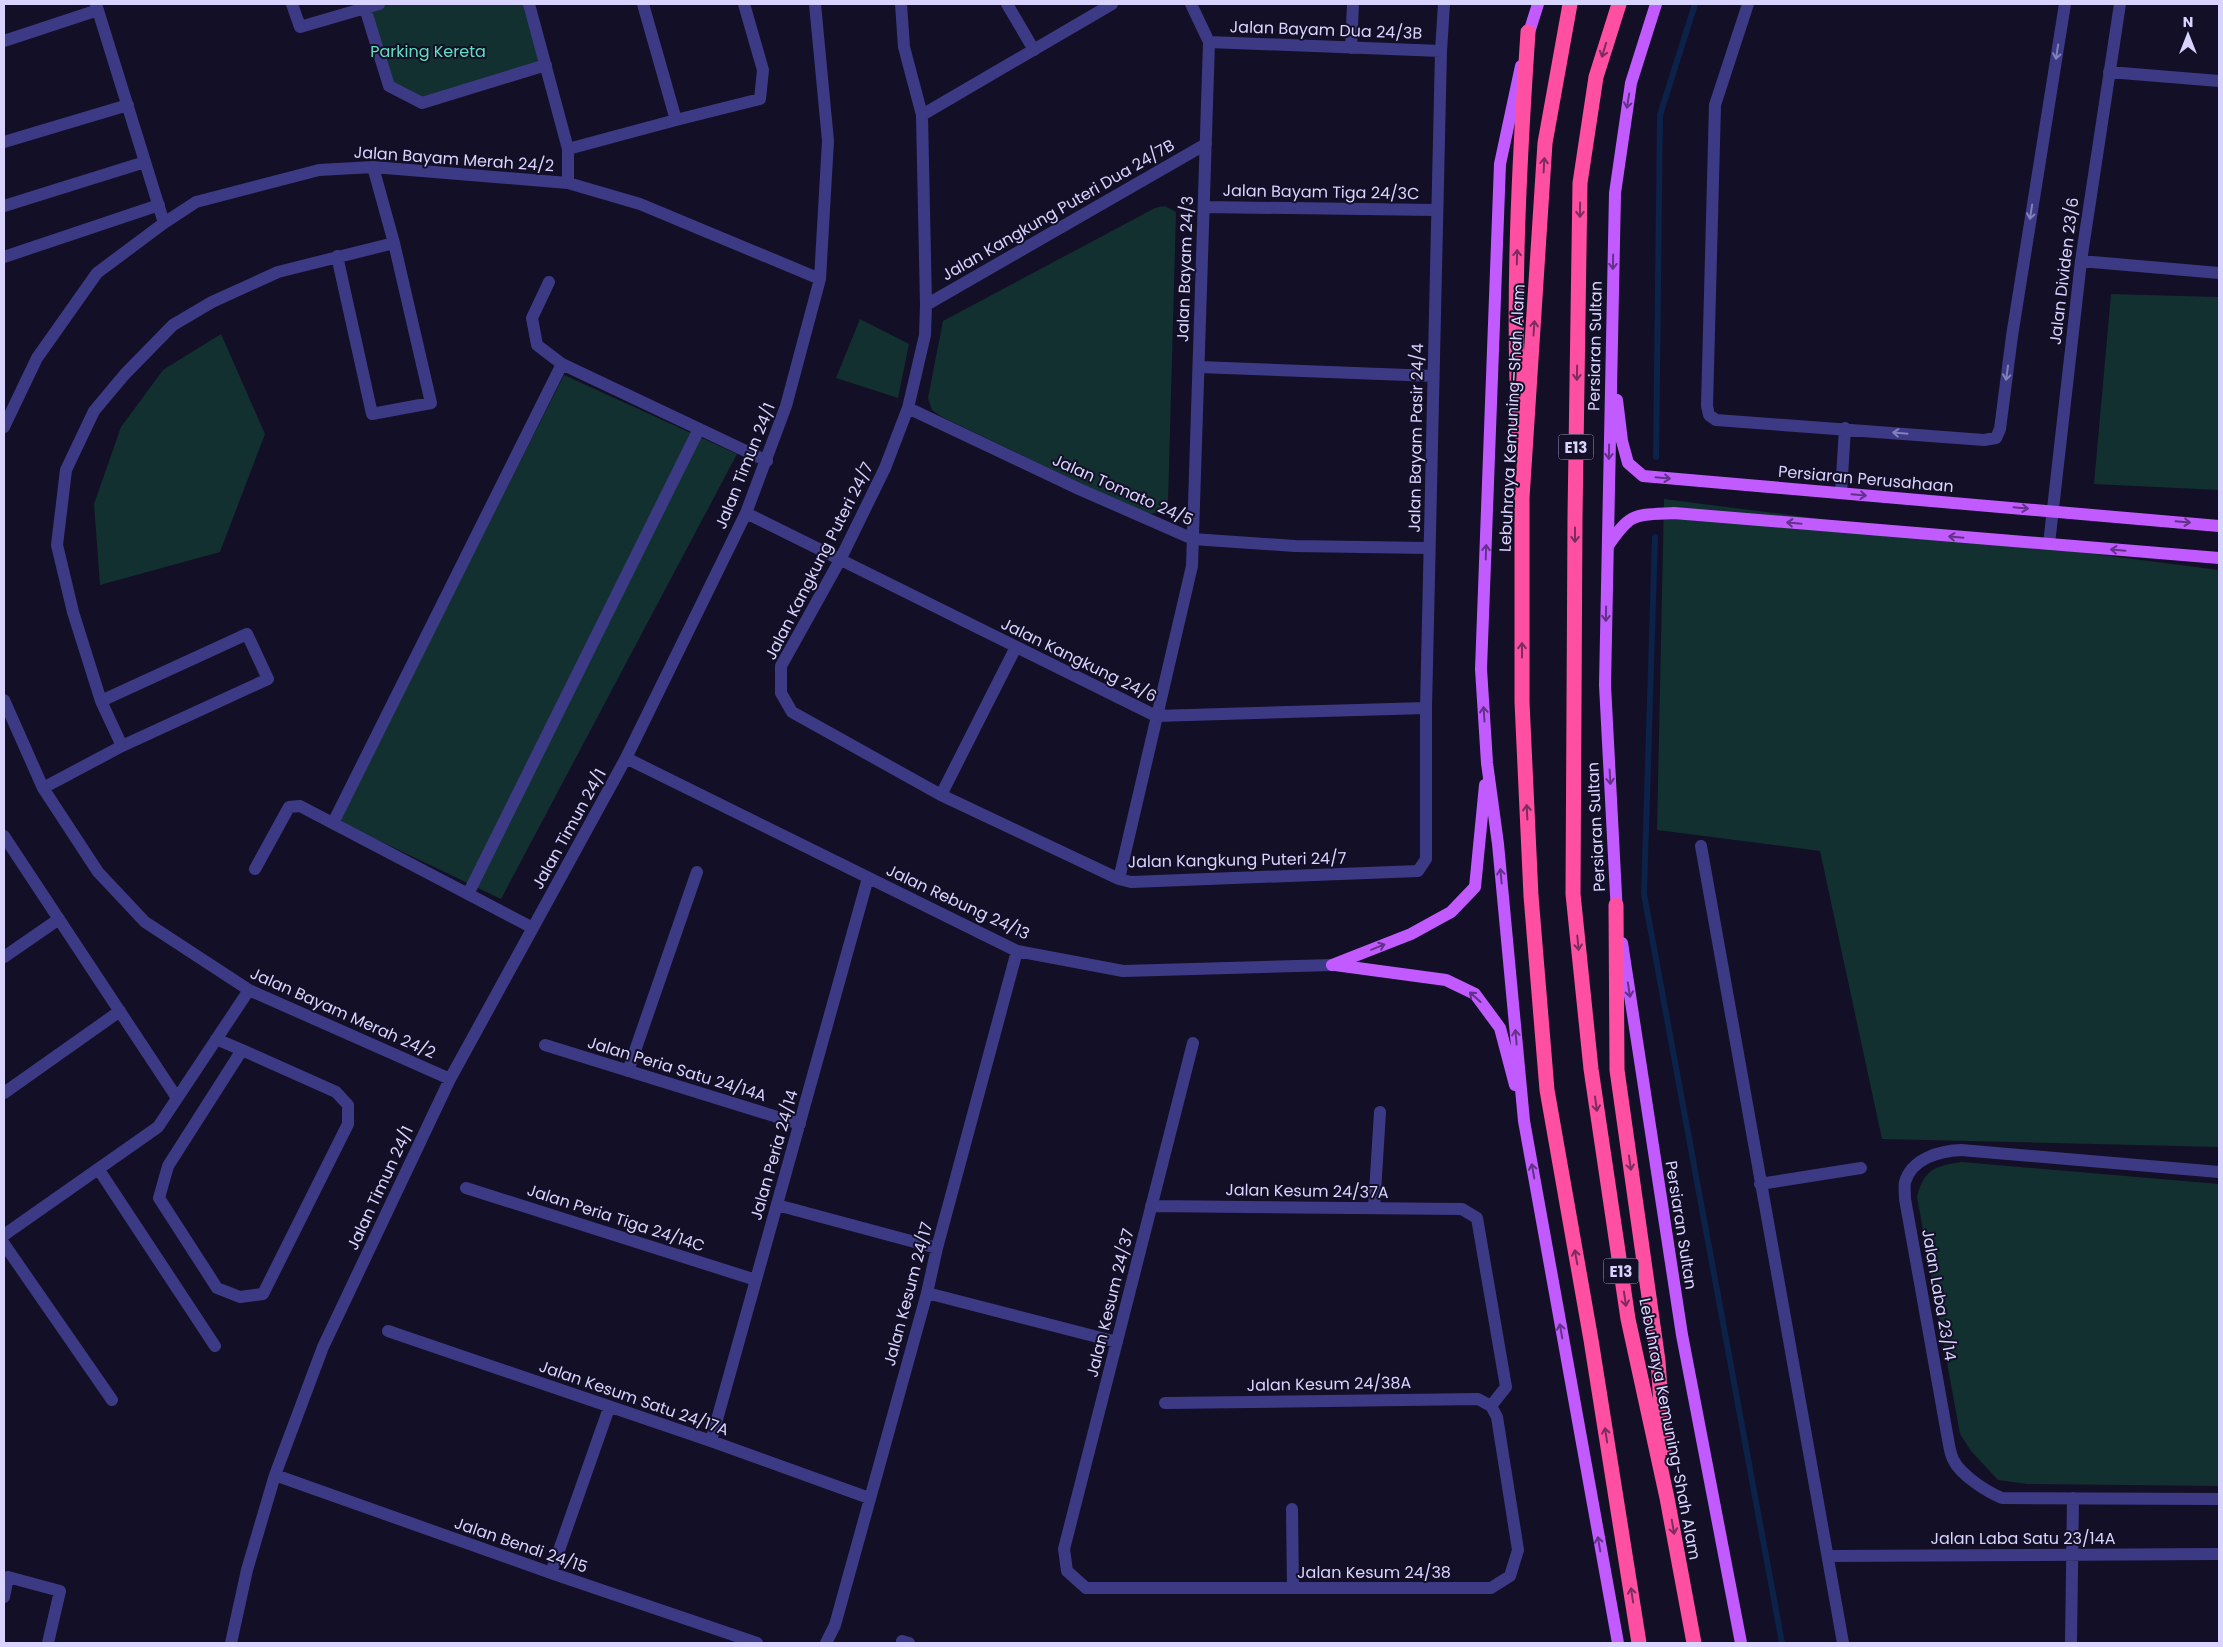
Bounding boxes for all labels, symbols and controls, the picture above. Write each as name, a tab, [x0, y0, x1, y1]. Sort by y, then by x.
north arrow	[2163, 10, 2213, 60]
text: N	[2183, 12, 2193, 32]
street label: Jalan Bayam Dua 24/3B	[1229, 15, 1423, 45]
park label: Parking Kereta	[370, 40, 486, 63]
one-way arrow	[1599, 42, 1609, 58]
one-way arrow	[2051, 44, 2061, 60]
one-way arrow	[1623, 93, 1633, 109]
street label: Jalan Kangkung Puteri Dua 24/7B	[937, 134, 1179, 286]
street label: Jalan Bayam Merah 24/2	[353, 141, 555, 177]
one-way arrow	[1539, 158, 1548, 174]
street label: Jalan Bayam Tiga 24/3C	[1222, 179, 1420, 205]
street label: Jalan Bayam 24/3	[1171, 196, 1199, 342]
street label: Jalan Dividen 23/6	[2044, 196, 2084, 346]
one-way arrow	[1575, 202, 1585, 218]
one-way arrow	[2026, 204, 2036, 220]
one-way arrow	[1512, 250, 1522, 266]
one-way arrow	[1609, 254, 1618, 270]
street label: Persiaran Sultan	[1582, 281, 1608, 411]
street label: Lebuhraya Kemuning–Shah Alam	[1493, 283, 1531, 553]
one-way arrow	[1530, 320, 1539, 336]
street label: Jalan Bayam Pasir 24/4	[1403, 343, 1429, 533]
one-way arrow	[1572, 364, 1582, 381]
one-way arrow	[2001, 365, 2011, 381]
street label: Jalan Timun 24/1	[709, 399, 781, 533]
one-way arrow	[1892, 428, 1908, 438]
road number: E13	[1558, 434, 1594, 460]
one-way arrow	[1605, 443, 1614, 459]
street label: Jalan Tomato 24/5	[1049, 449, 1197, 531]
street label: Jalan Kangkung Puteri 24/7	[759, 458, 879, 664]
street label: Persiaran Perusahaan	[1777, 460, 1955, 498]
one-way arrow	[1654, 473, 1670, 483]
one-way arrow	[1851, 490, 1867, 499]
one-way arrow	[2013, 504, 2029, 513]
one-way arrow	[1787, 518, 1803, 528]
one-way arrow	[2175, 518, 2191, 527]
one-way arrow	[1570, 527, 1580, 543]
one-way arrow	[1949, 532, 1965, 541]
one-way arrow	[1481, 544, 1490, 560]
one-way arrow	[2111, 545, 2127, 555]
one-way arrow	[1602, 606, 1611, 622]
street label: Jalan Kangkung 24/6	[997, 612, 1161, 708]
one-way arrow	[1517, 642, 1527, 658]
one-way arrow	[1479, 706, 1488, 722]
street label: Persiaran Sultan	[1581, 761, 1611, 893]
street label: Jalan Timun 24/1	[526, 765, 612, 893]
one-way arrow	[1605, 768, 1614, 784]
one-way arrow	[1522, 804, 1531, 820]
street label: Jalan Kangkung Puteri 24/7	[1127, 847, 1347, 873]
street label: Jalan Rebung 24/13	[882, 859, 1034, 945]
one-way arrow	[1496, 868, 1506, 884]
one-way arrow	[1573, 934, 1583, 950]
one-way arrow	[1370, 942, 1385, 951]
street label: Jalan Bayam Merah 24/2	[247, 962, 439, 1064]
one-way arrow	[1624, 982, 1634, 998]
one-way arrow	[1469, 991, 1482, 1003]
one-way arrow	[1512, 1030, 1521, 1046]
street label: Jalan Peria Satu 24/14A	[585, 1031, 770, 1107]
street label: Jalan Peria 24/14	[744, 1087, 804, 1223]
one-way arrow	[1592, 1096, 1602, 1112]
street label: Jalan Timun 24/1	[341, 1122, 419, 1254]
one-way arrow	[1625, 1154, 1635, 1170]
street label: Persiaran Sultan	[1659, 1159, 1703, 1291]
one-way arrow	[1527, 1164, 1537, 1180]
street label: Jalan Peria Tiga 24/14C	[524, 1178, 708, 1258]
street label: Jalan Kesum 24/37A	[1225, 1178, 1389, 1204]
street label: Jalan Kesum 24/17	[878, 1219, 938, 1369]
street label: Jalan Kesum 24/37	[1080, 1226, 1140, 1380]
street label: Jalan Laba 23/14	[1916, 1227, 1962, 1363]
one-way arrow	[1571, 1249, 1581, 1265]
road number: E13	[1604, 1258, 1638, 1284]
one-way arrow	[1621, 1291, 1631, 1307]
street label: Lebuhraya Kemuning-Shah Alam	[1633, 1296, 1707, 1562]
one-way arrow	[1555, 1324, 1565, 1340]
street label: Jalan Kesum Satu 24/17A	[536, 1355, 732, 1441]
street label: Jalan Kesum 24/38A	[1247, 1371, 1412, 1397]
one-way arrow	[1601, 1427, 1611, 1443]
street label: Jalan Bendi 24/15	[451, 1511, 591, 1579]
one-way arrow	[1668, 1519, 1678, 1535]
street label: Jalan Laba Satu 23/14A	[1931, 1527, 2116, 1550]
one-way arrow	[1593, 1536, 1603, 1552]
street label: Jalan Kesum 24/38	[1297, 1561, 1451, 1584]
one-way arrow	[1626, 1587, 1636, 1603]

